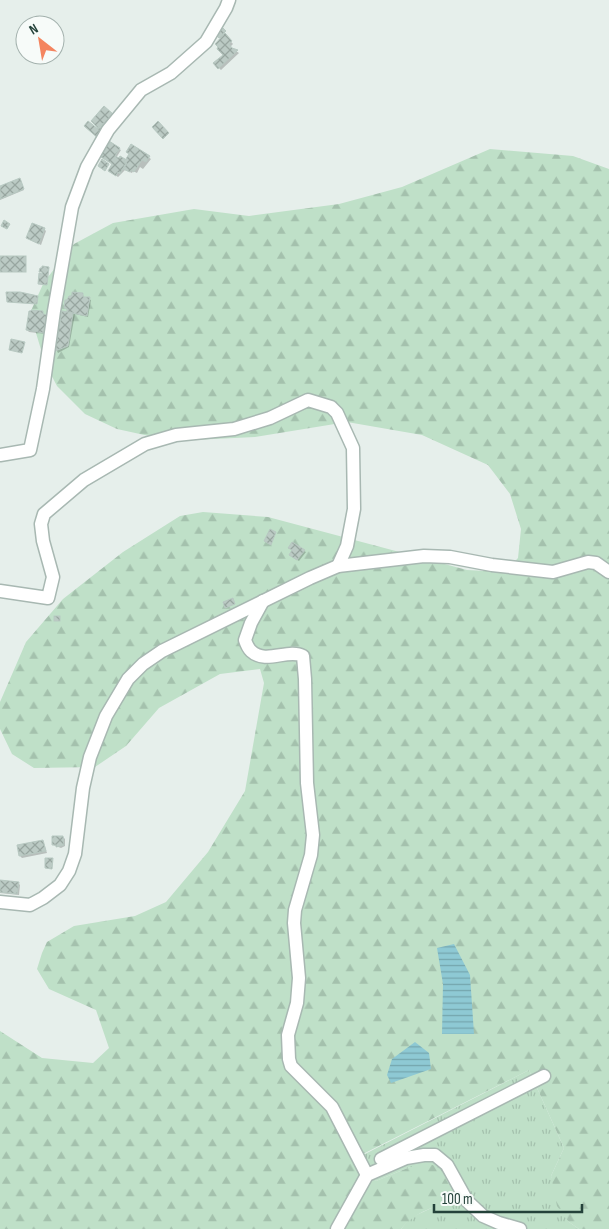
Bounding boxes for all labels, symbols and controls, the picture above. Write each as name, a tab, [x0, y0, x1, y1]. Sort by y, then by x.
north arrow	[15, 15, 65, 65]
text: N	[26, 20, 41, 38]
scale bar	[434, 1182, 582, 1214]
text: 100 m	[442, 1190, 473, 1209]

